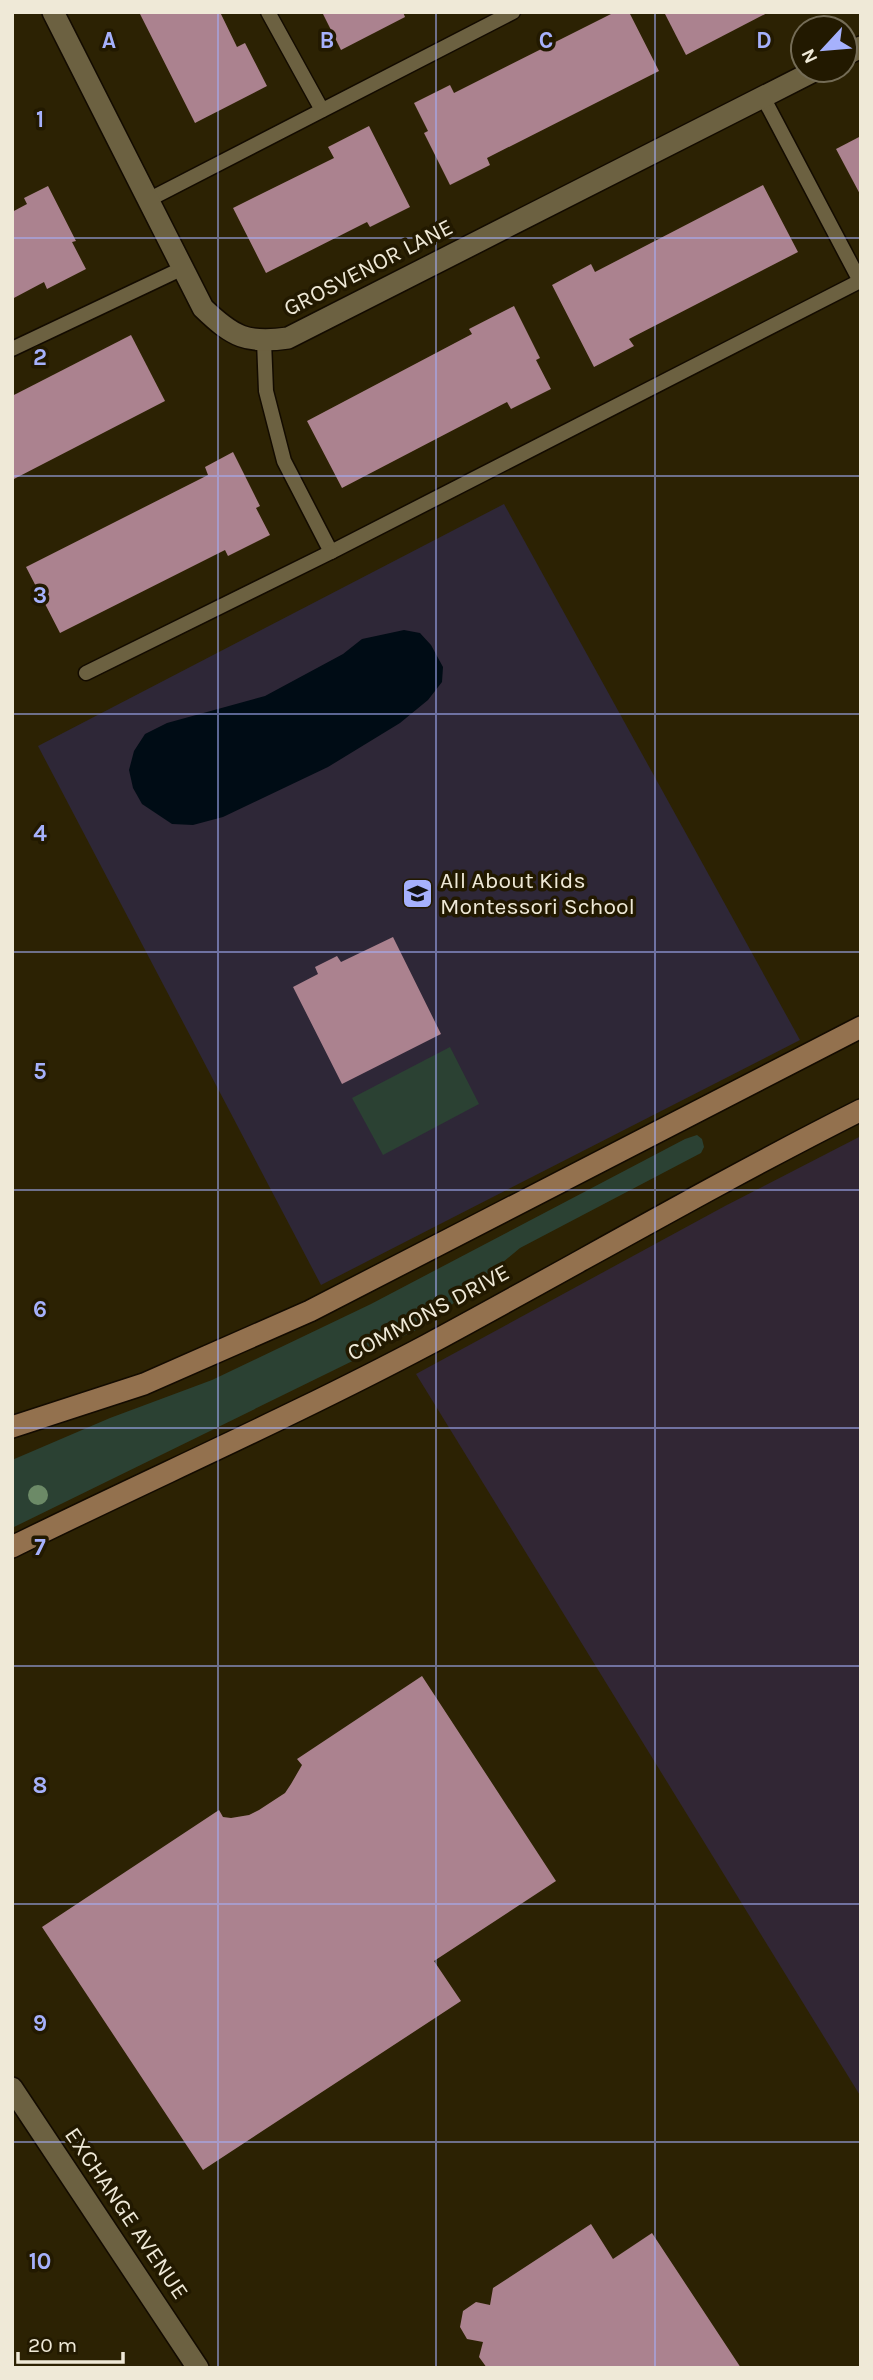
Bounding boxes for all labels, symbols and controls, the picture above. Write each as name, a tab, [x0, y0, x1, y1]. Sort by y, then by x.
north arrow	[789, 14, 859, 84]
text: A	[102, 27, 116, 54]
text: B	[320, 27, 334, 54]
text: C	[539, 27, 553, 54]
text: D	[756, 27, 772, 54]
text: N	[797, 45, 822, 67]
text: 1	[36, 106, 44, 133]
street label: GROSVENOR LANE	[279, 213, 457, 322]
text: 2	[33, 344, 47, 371]
text: 3	[33, 582, 47, 609]
text: 4	[33, 820, 47, 847]
place label: All About Kids Montessori School	[440, 867, 635, 920]
school or university icon: All About Kids Montessori School	[400, 876, 434, 910]
text: 5	[33, 1058, 47, 1085]
street label: COMMONS DRIVE	[343, 1258, 514, 1366]
text: 6	[33, 1296, 47, 1323]
text: 7	[34, 1534, 46, 1561]
text: 8	[33, 1772, 47, 1799]
text: 9	[33, 2010, 47, 2037]
street label: EXCHANGE AVENUE	[59, 2122, 194, 2304]
text: 10	[29, 2248, 51, 2275]
scale bar	[18, 2320, 122, 2364]
text: 20 m	[28, 2333, 77, 2357]

